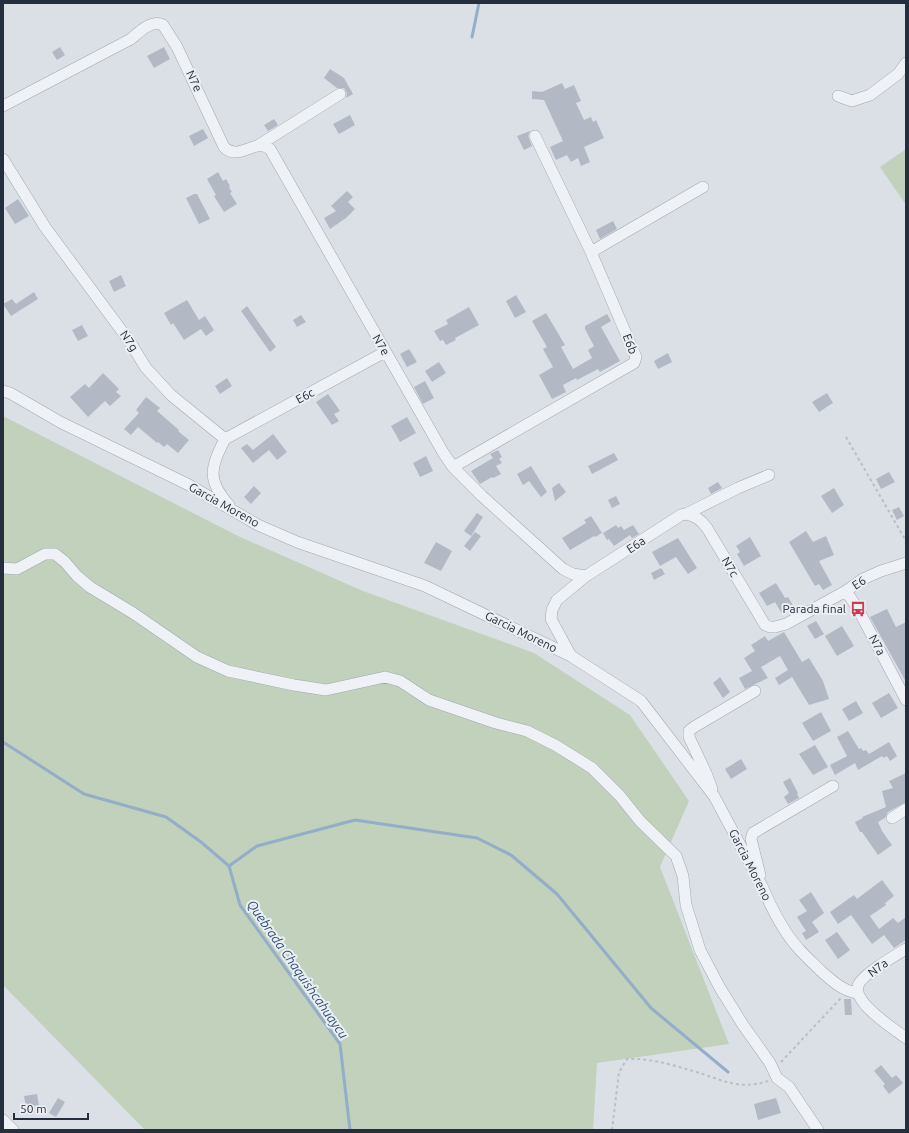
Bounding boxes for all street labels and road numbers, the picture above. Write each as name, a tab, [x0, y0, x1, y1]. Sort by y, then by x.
street label: N7e	[184, 68, 205, 93]
street label: N7g	[118, 328, 141, 354]
street label: N7e	[370, 332, 393, 358]
street label: E6b	[621, 332, 640, 356]
street label: E6c	[293, 385, 317, 406]
street label: Garcia Moreno	[187, 480, 262, 529]
street label: E6a	[624, 534, 648, 555]
street label: N7c	[719, 554, 742, 579]
street label: E6	[850, 573, 868, 592]
street label: Garcia Moreno	[483, 608, 559, 655]
street label: N7a	[867, 632, 888, 657]
street label: Garcia Moreno	[727, 827, 774, 903]
street label: N7a	[865, 956, 890, 979]

